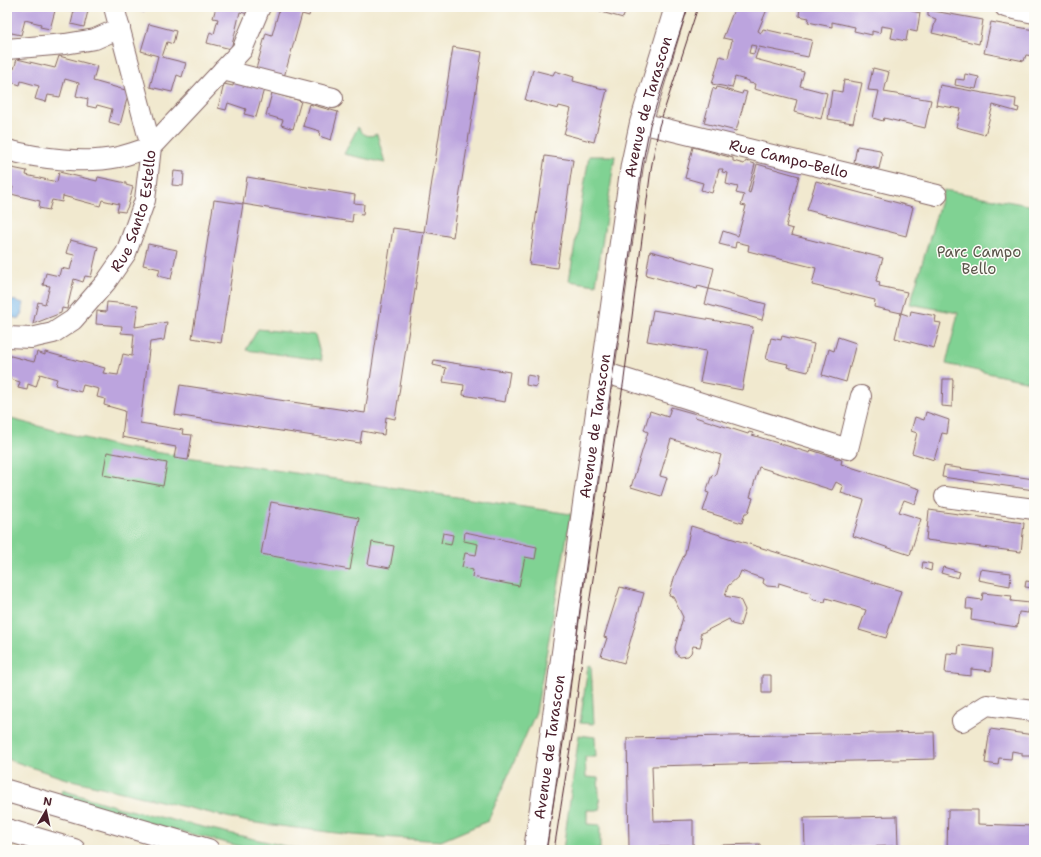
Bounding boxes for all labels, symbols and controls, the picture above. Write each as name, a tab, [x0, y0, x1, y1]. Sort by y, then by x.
street label: Avenue de Tarascon	[620, 34, 677, 179]
street label: Rue Campo-Bello	[727, 135, 850, 183]
street label: Rue Santo Estello	[106, 149, 161, 276]
park label: Parc Campo Bello	[937, 242, 1021, 279]
street label: Avenue de Tarascon	[575, 353, 615, 500]
street label: Avenue de Tarascon	[529, 673, 570, 821]
north arrow	[26, 791, 66, 831]
text: N	[42, 794, 53, 810]

